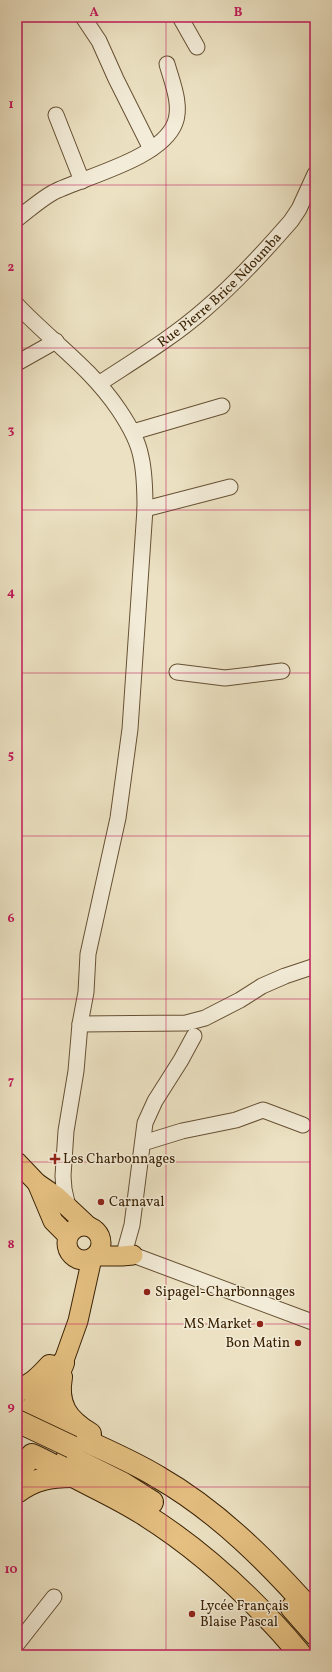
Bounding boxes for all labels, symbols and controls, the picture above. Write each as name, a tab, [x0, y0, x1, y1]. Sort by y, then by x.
text: A	[89, 4, 99, 22]
text: B	[234, 4, 243, 22]
text: 1	[8, 96, 14, 114]
street label: Rue Pierre Brice Ndoumba	[154, 229, 286, 352]
text: 2	[8, 259, 15, 277]
text: 3	[8, 422, 15, 440]
text: 4	[7, 584, 15, 602]
text: 5	[8, 747, 14, 765]
text: 6	[7, 910, 15, 928]
text: 7	[8, 1073, 14, 1091]
place label: Les Charbonnages	[63, 1150, 175, 1169]
marker: Les Charbonnages	[50, 1154, 60, 1164]
place label: Carnaval	[109, 1193, 164, 1212]
marker: Carnaval	[96, 1197, 106, 1207]
text: 8	[7, 1236, 15, 1254]
place label: Sipagel-Charbonnages	[155, 1283, 295, 1302]
marker: Sipagel-Charbonnages	[142, 1287, 152, 1297]
place label: MS Market	[184, 1315, 252, 1334]
marker: MS Market	[255, 1319, 265, 1329]
place label: Bon Matin	[225, 1334, 290, 1353]
marker: Bon Matin	[293, 1338, 303, 1348]
text: 9	[7, 1398, 15, 1416]
text: 10	[4, 1561, 18, 1579]
place label: Lycée Français Blaise Pascal	[200, 1597, 289, 1632]
marker: Lycée Français Blaise Pascal	[187, 1609, 197, 1619]

